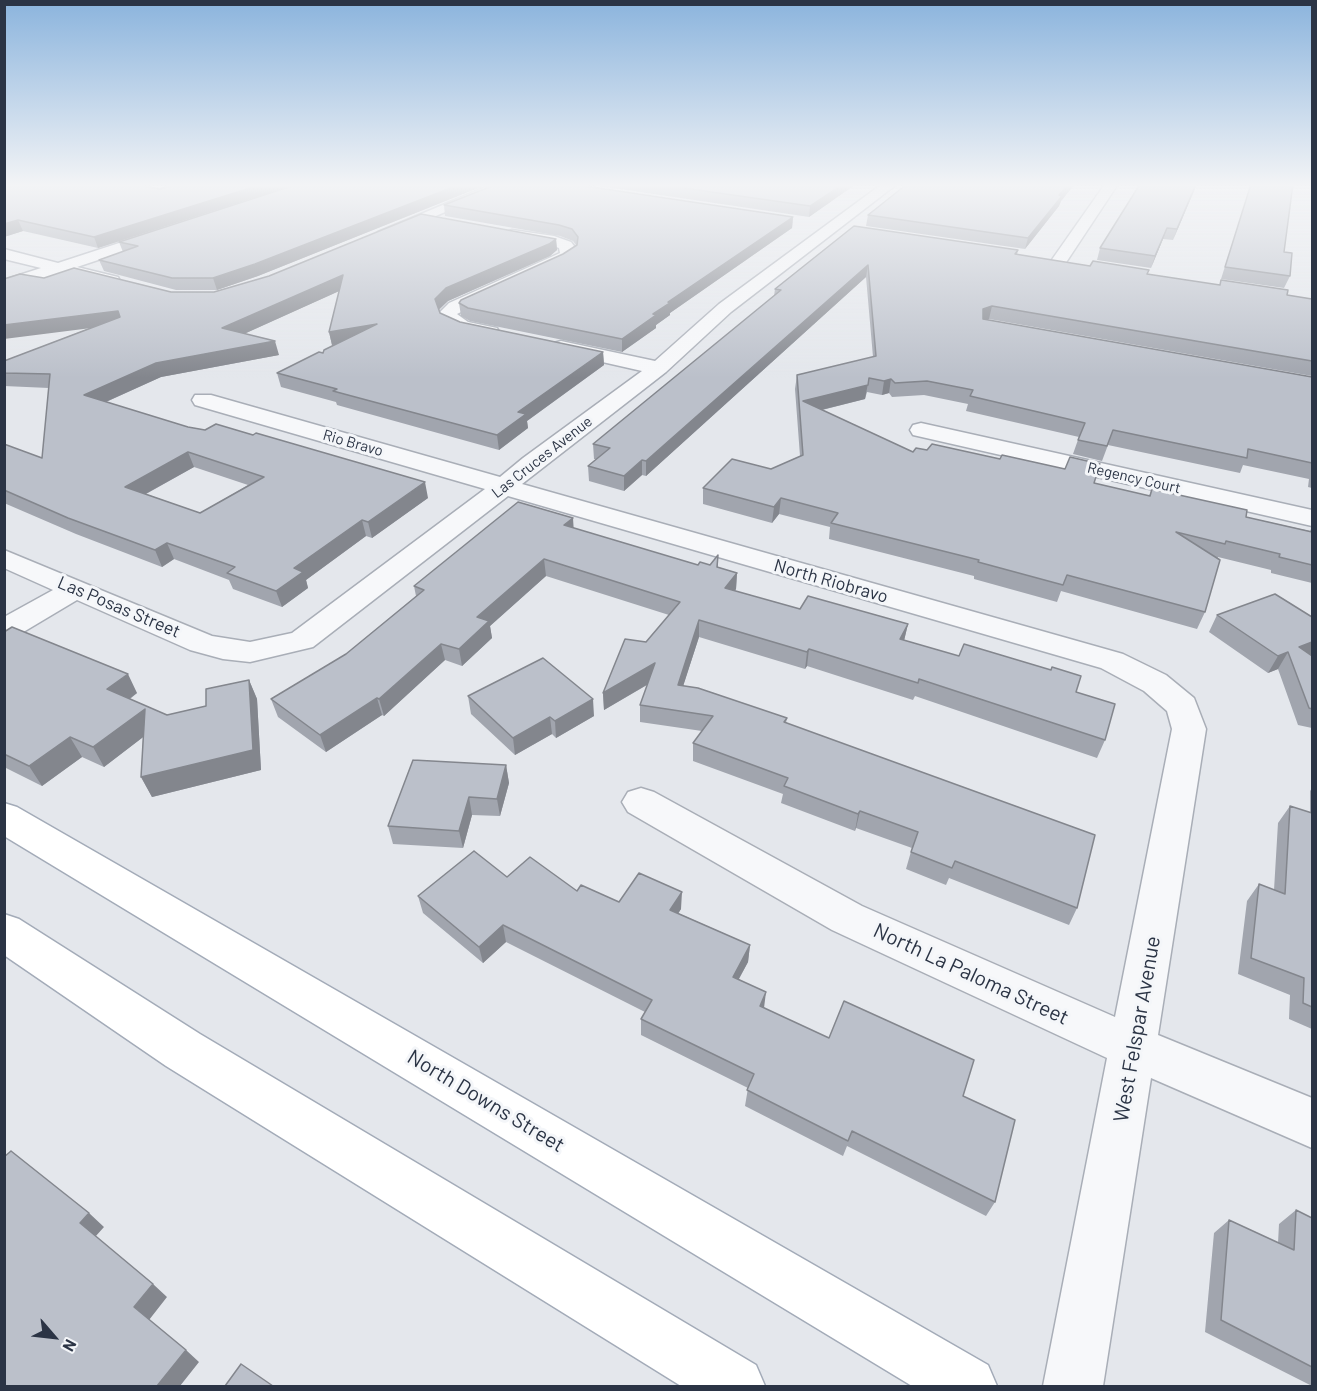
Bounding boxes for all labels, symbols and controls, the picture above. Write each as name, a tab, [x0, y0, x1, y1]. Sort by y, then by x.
street label: Las Cruces Avenue	[488, 412, 596, 502]
street label: Rio Bravo	[321, 426, 385, 460]
street label: Regency Court	[1086, 459, 1182, 497]
street label: North Riobravo	[772, 554, 890, 608]
street label: Las Posas Street	[54, 571, 184, 643]
street label: North La Paloma Street	[869, 918, 1073, 1030]
street label: West Felspar Avenue	[1108, 934, 1166, 1124]
street label: North Downs Street	[403, 1044, 569, 1158]
north arrow	[24, 1307, 84, 1367]
text: N	[59, 1337, 81, 1355]

